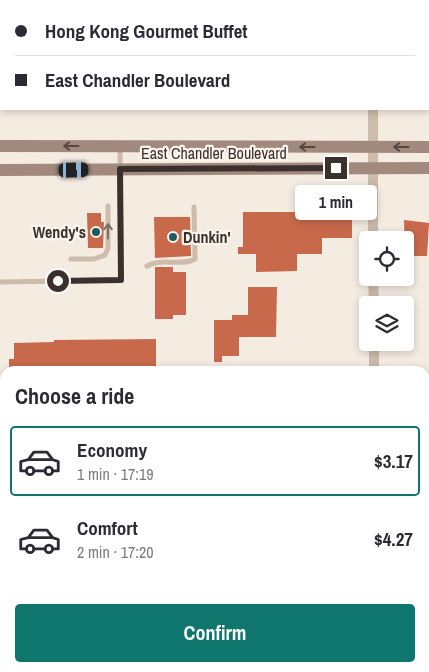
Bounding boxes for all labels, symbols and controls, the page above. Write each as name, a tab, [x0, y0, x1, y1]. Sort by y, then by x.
text: Hong Kong Gourmet Buffet	[45, 18, 248, 44]
text: East Chandler Boulevard	[45, 67, 230, 93]
one-way arrow	[64, 141, 80, 151]
street label: East Chandler Boulevard	[141, 142, 287, 164]
one-way arrow	[299, 142, 316, 152]
one-way arrow	[393, 142, 410, 152]
route end	[325, 157, 347, 179]
car	[58, 162, 89, 178]
callout: 1 min	[295, 186, 377, 220]
text: 1 min	[319, 191, 353, 213]
place label: Wendy's	[33, 221, 86, 243]
one-way arrow	[103, 223, 113, 240]
marker: Wendy's	[90, 226, 102, 238]
place label: Dunkin'	[183, 226, 231, 248]
marker: Dunkin'	[167, 231, 179, 243]
map controls	[359, 231, 414, 351]
button: locate	[359, 231, 414, 286]
route start	[47, 270, 69, 292]
button: layers	[359, 296, 414, 351]
text: Choose a ride	[15, 381, 134, 411]
text: Economy	[77, 437, 147, 463]
icon: car	[17, 439, 62, 484]
text: $3.17	[374, 448, 413, 474]
text: 1 min · 17:19	[77, 463, 154, 485]
text: Comfort	[77, 515, 138, 541]
icon: car	[17, 517, 62, 562]
text: $4.27	[374, 526, 413, 552]
text: 2 min · 17:20	[77, 541, 154, 563]
button: Confirm	[15, 604, 415, 662]

